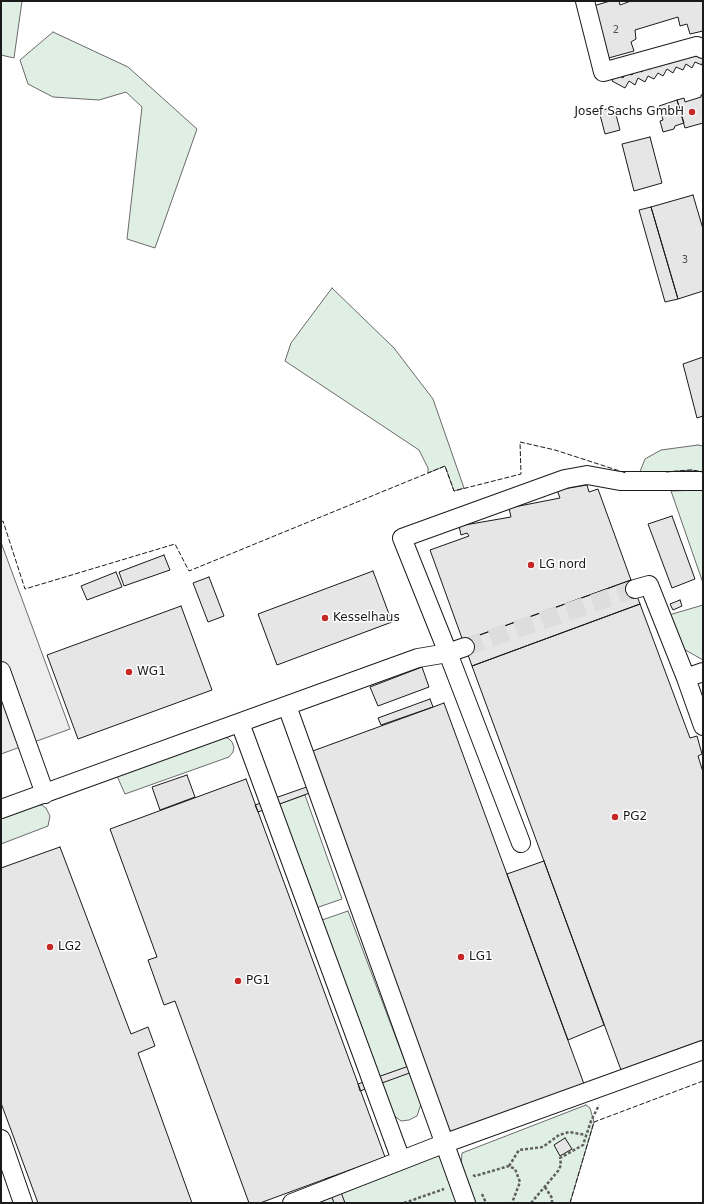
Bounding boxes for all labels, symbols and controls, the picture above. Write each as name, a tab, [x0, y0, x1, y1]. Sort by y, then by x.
house number: 2	[613, 24, 619, 36]
place label: Josef Sachs GmbH	[575, 105, 684, 119]
marker: Josef Sachs GmbH	[687, 107, 697, 117]
house number: 3	[682, 254, 688, 266]
place label: LG nord	[539, 558, 586, 572]
marker: LG nord	[526, 560, 536, 570]
place label: Kesselhaus	[333, 611, 400, 625]
marker: Kesselhaus	[320, 613, 330, 623]
place label: WG1	[137, 665, 166, 679]
marker: WG1	[124, 667, 134, 677]
place label: PG2	[623, 810, 647, 824]
marker: PG2	[610, 812, 620, 822]
place label: LG2	[58, 940, 82, 954]
marker: LG2	[45, 942, 55, 952]
place label: LG1	[469, 950, 493, 964]
marker: LG1	[456, 952, 466, 962]
place label: PG1	[246, 974, 270, 988]
marker: PG1	[233, 976, 243, 986]

